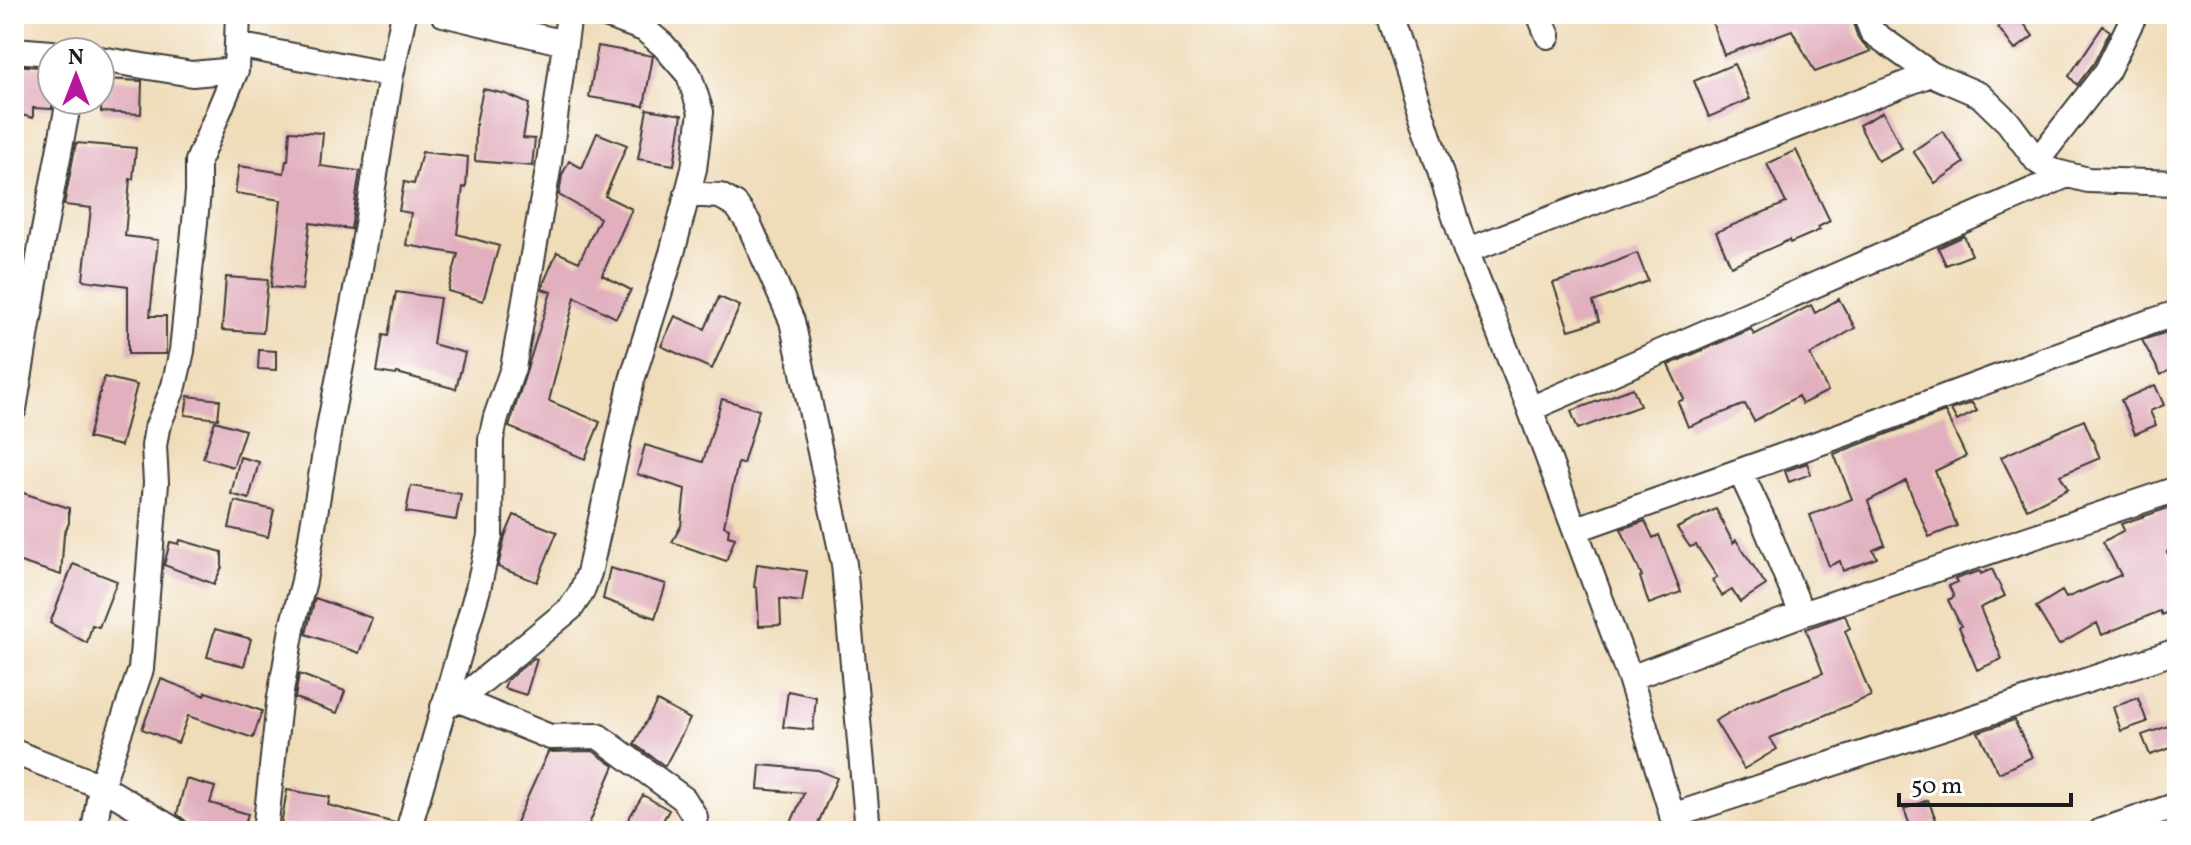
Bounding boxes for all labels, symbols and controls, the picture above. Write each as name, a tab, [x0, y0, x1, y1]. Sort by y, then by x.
north arrow	[36, 36, 116, 116]
text: N	[68, 43, 84, 74]
scale bar	[1899, 757, 2071, 807]
text: 50 m	[1911, 770, 1963, 804]

